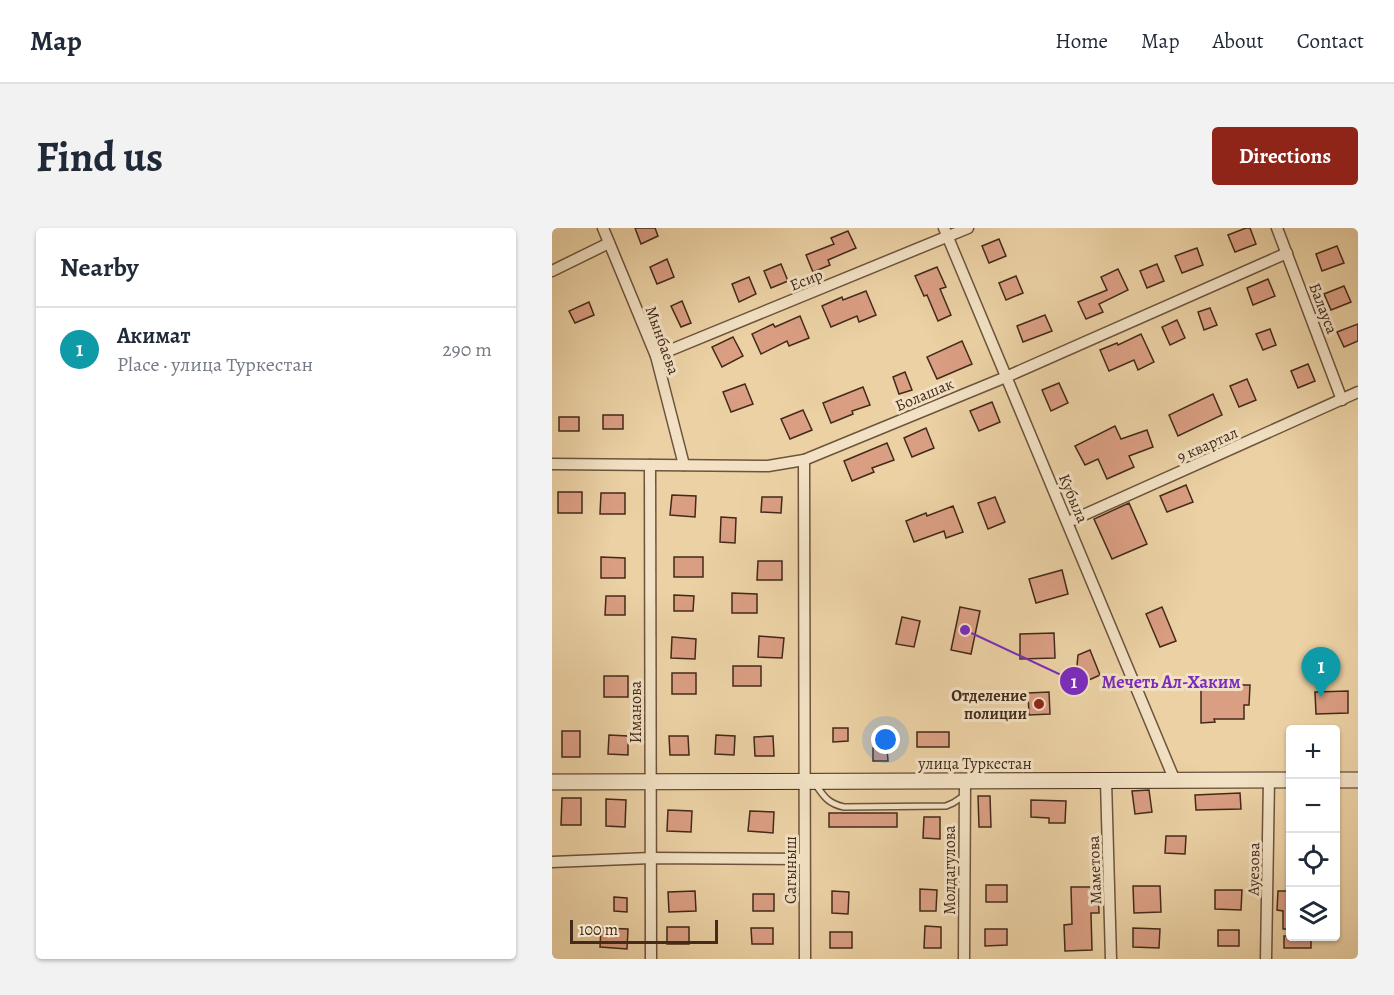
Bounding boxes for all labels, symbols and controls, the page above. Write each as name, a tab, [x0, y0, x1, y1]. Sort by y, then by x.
text: Map	[30, 22, 82, 60]
text: Home	[1055, 27, 1108, 55]
text: Map	[1141, 27, 1179, 55]
text: About	[1212, 27, 1264, 55]
text: Contact	[1297, 27, 1364, 55]
button: Directions	[1212, 127, 1358, 185]
text: Find us	[36, 128, 163, 185]
text: Nearby	[60, 250, 139, 285]
street label: Есир	[787, 263, 826, 296]
street label: Балауса	[1303, 280, 1343, 338]
street label: Мынбаева	[640, 303, 685, 378]
text: Акимат	[117, 321, 191, 351]
text: 1	[76, 336, 83, 363]
text: 290 m	[442, 336, 492, 363]
text: Place · улица Туркестан	[117, 351, 313, 378]
street label: Болашак	[892, 373, 957, 417]
street label: 9 квартал	[1173, 422, 1241, 468]
street label: Кубыла	[1053, 470, 1093, 527]
pin: 1	[1302, 648, 1340, 697]
callout: Мечеть Ал-Хаким	[1059, 663, 1252, 699]
text: 1	[1071, 670, 1078, 694]
text: Мечеть Ал-Хаким	[1101, 670, 1241, 694]
street label: Иманова	[625, 680, 647, 743]
place label: Отделение полиции	[951, 685, 1027, 725]
marker: Отделение полиции	[1032, 697, 1046, 711]
your location	[871, 725, 900, 754]
map controls	[1286, 725, 1340, 941]
button: +	[1286, 725, 1340, 779]
street label: улица Туркестан	[917, 753, 1032, 775]
button: −	[1286, 779, 1340, 833]
street label: Молдагулова	[939, 825, 961, 915]
button: locate	[1286, 833, 1340, 887]
street label: Маметова	[1083, 835, 1107, 905]
street label: Сагыныш	[780, 836, 802, 904]
street label: Ауезова	[1243, 842, 1265, 897]
button: layers	[1286, 887, 1340, 941]
scale bar	[570, 917, 718, 944]
text: 100 m	[579, 919, 618, 941]

